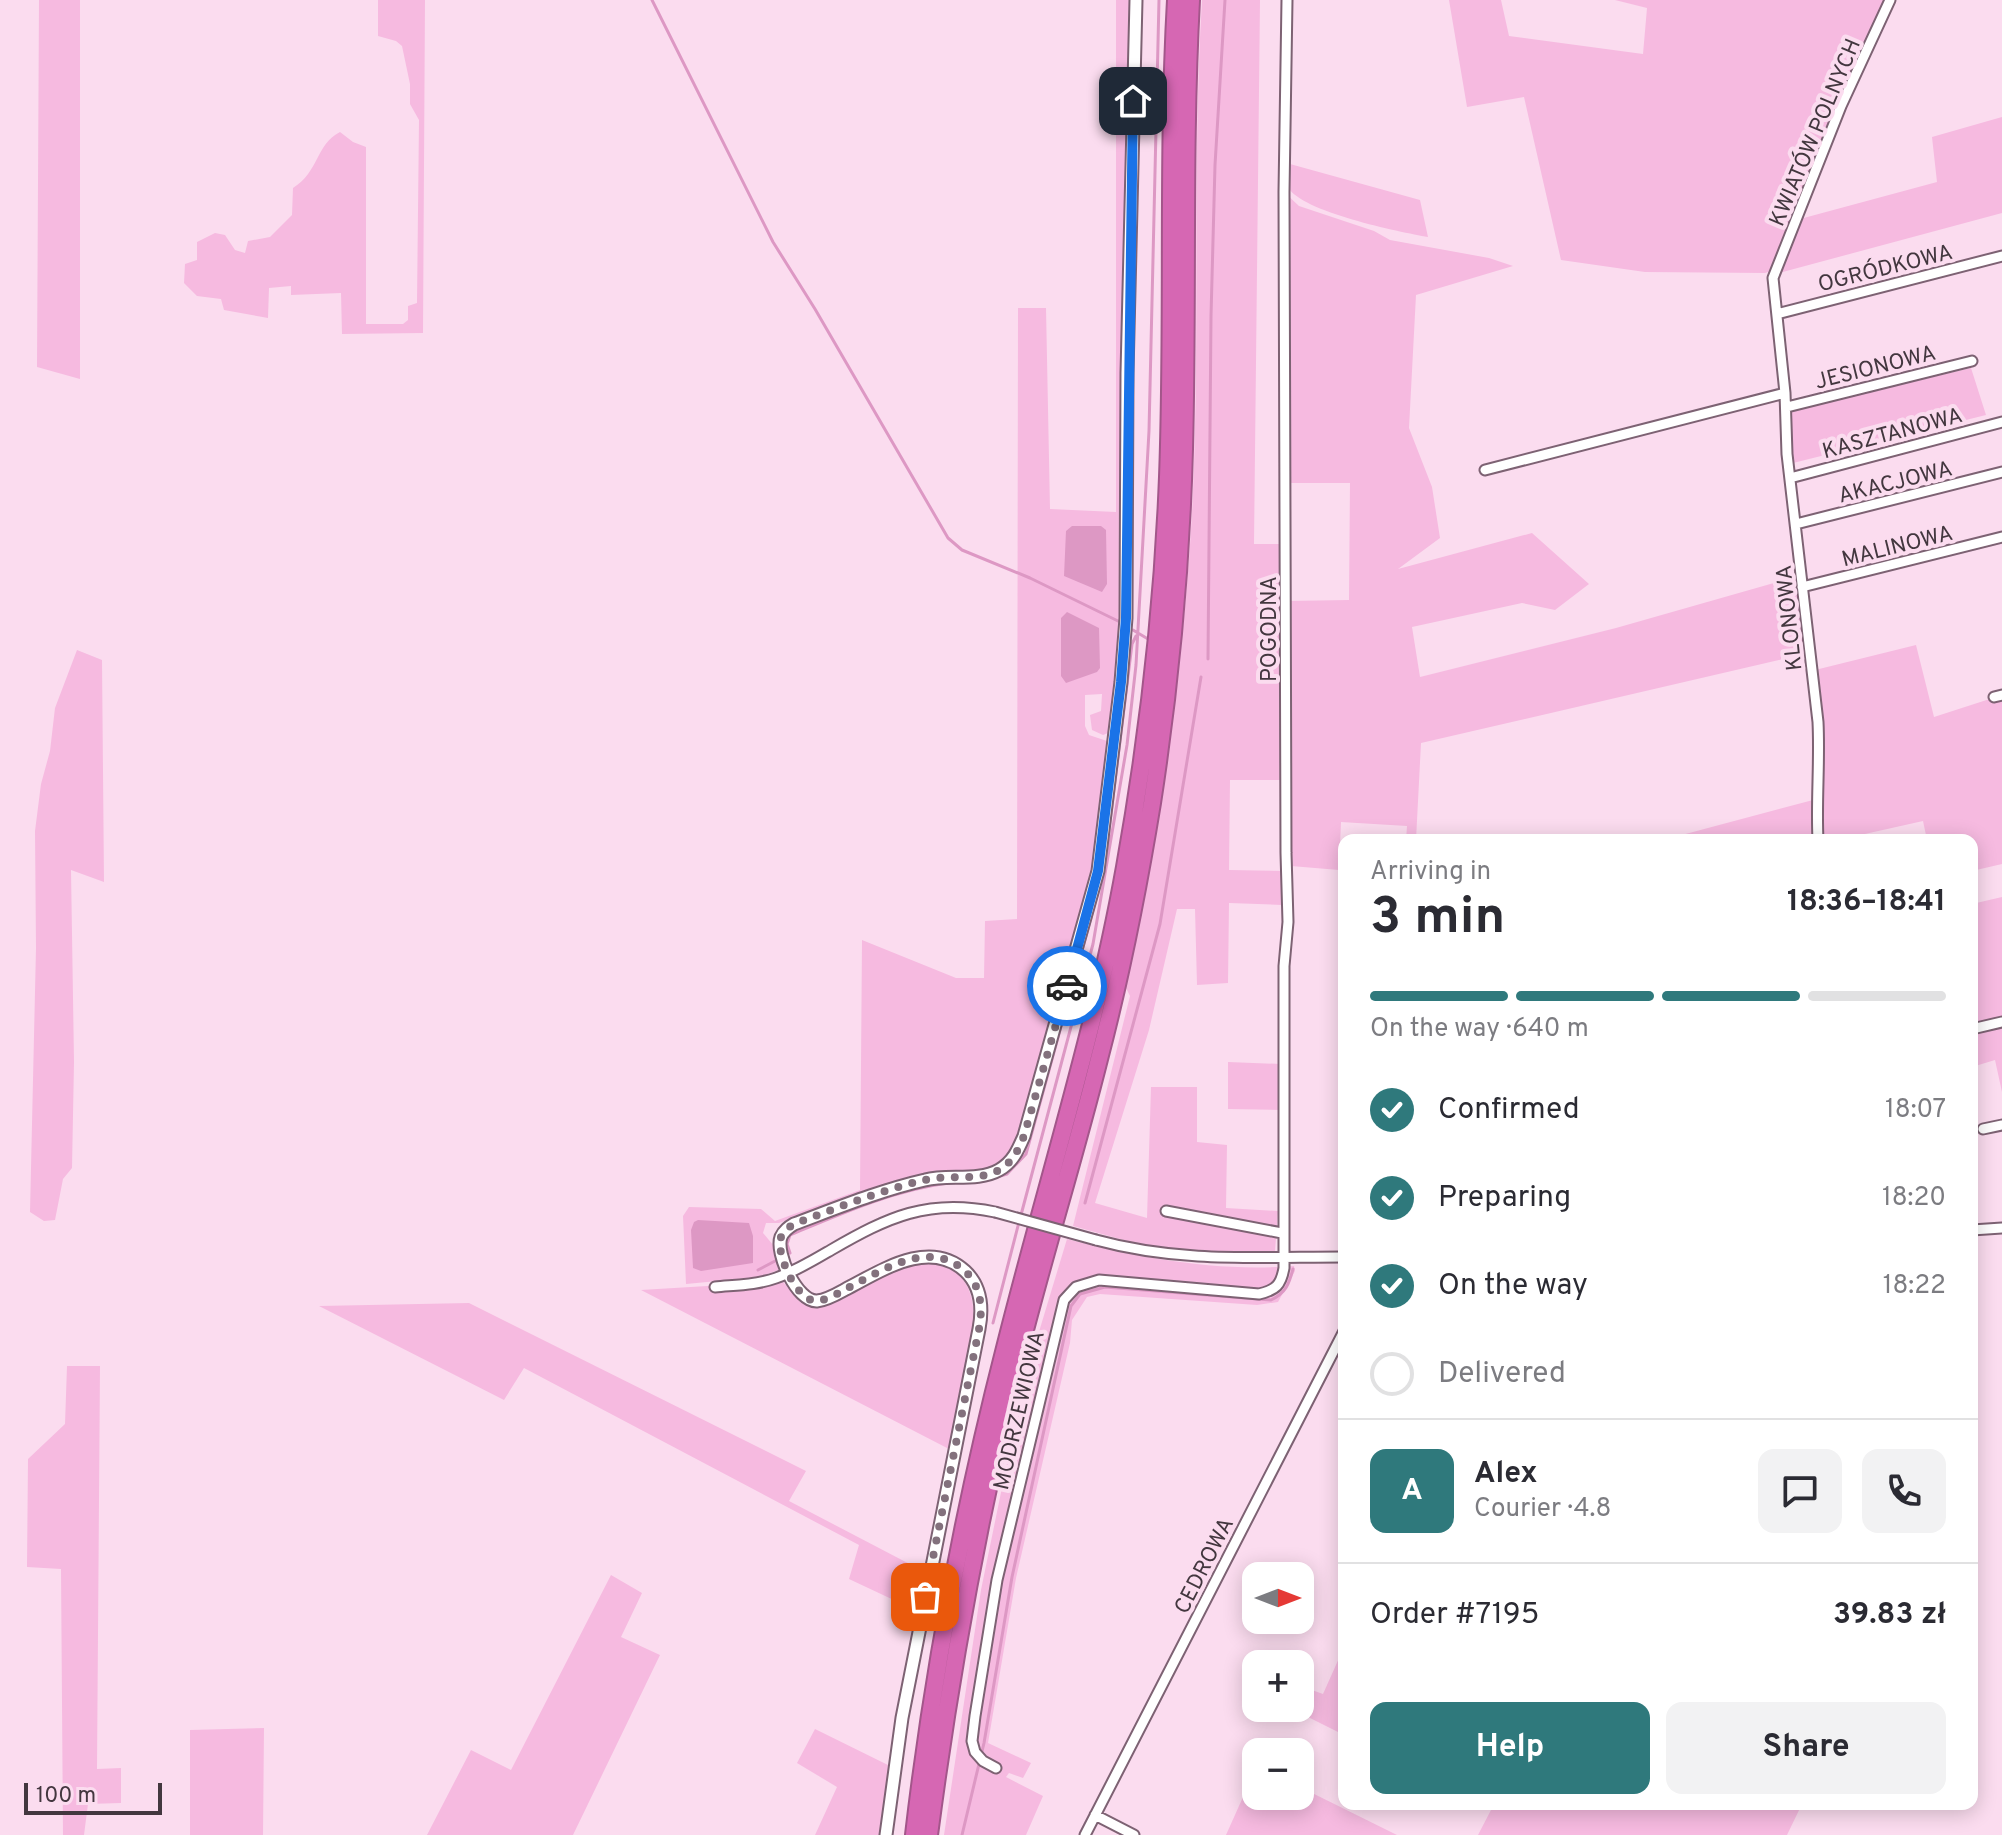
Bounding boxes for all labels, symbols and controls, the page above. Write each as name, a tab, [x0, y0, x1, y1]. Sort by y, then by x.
street label: KWIATÓW POLNYCH	[1762, 34, 1868, 231]
pin	[1099, 67, 1167, 135]
icon: home	[1111, 79, 1155, 123]
street label: OGRÓDKOWA	[1815, 237, 1956, 299]
street label: JESIONOWA	[1812, 340, 1939, 396]
street label: KASZTANOWA	[1819, 403, 1966, 466]
street label: AKACJOWA	[1836, 456, 1955, 511]
street label: MALINOWA	[1839, 521, 1956, 574]
street label: KLONOWA	[1772, 564, 1809, 672]
street label: POGODNA	[1257, 576, 1284, 682]
text: Arriving in	[1370, 856, 1491, 889]
text: 18:36–18:41	[1787, 884, 1946, 921]
text: 3 min	[1370, 886, 1505, 952]
courier	[1027, 946, 1107, 1026]
icon: car	[1045, 964, 1089, 1008]
text: On the way · 640 m	[1370, 1013, 1589, 1046]
icon: check	[1370, 1088, 1414, 1132]
text: Confirmed	[1438, 1092, 1580, 1129]
text: 18:07	[1885, 1094, 1946, 1127]
icon: check	[1370, 1176, 1414, 1220]
text: Preparing	[1438, 1180, 1571, 1217]
text: 18:20	[1882, 1182, 1946, 1215]
icon: check	[1370, 1264, 1414, 1308]
text: On the way	[1438, 1268, 1588, 1305]
text: 18:22	[1883, 1270, 1946, 1303]
street label: MODRZEWIOWA	[989, 1328, 1052, 1493]
text: Delivered	[1438, 1356, 1566, 1393]
button: chat	[1758, 1449, 1842, 1533]
button: phone	[1862, 1449, 1946, 1533]
text: Alex	[1474, 1456, 1538, 1493]
text: A	[1401, 1473, 1423, 1510]
text: Courier · 4.8	[1474, 1493, 1611, 1526]
street label: CEDROWA	[1169, 1513, 1241, 1619]
north arrow	[1242, 1562, 1314, 1634]
map controls	[1242, 1562, 1314, 1810]
pin	[891, 1563, 959, 1631]
icon: bag	[903, 1575, 947, 1619]
text: Order #7195	[1370, 1597, 1539, 1634]
text: 39.83 zł	[1833, 1597, 1946, 1634]
button: +	[1242, 1650, 1314, 1722]
button: Help	[1370, 1702, 1650, 1794]
button: Share	[1666, 1702, 1946, 1794]
button: −	[1242, 1738, 1314, 1810]
scale bar	[24, 1779, 162, 1815]
text: 100 m	[36, 1783, 96, 1810]

